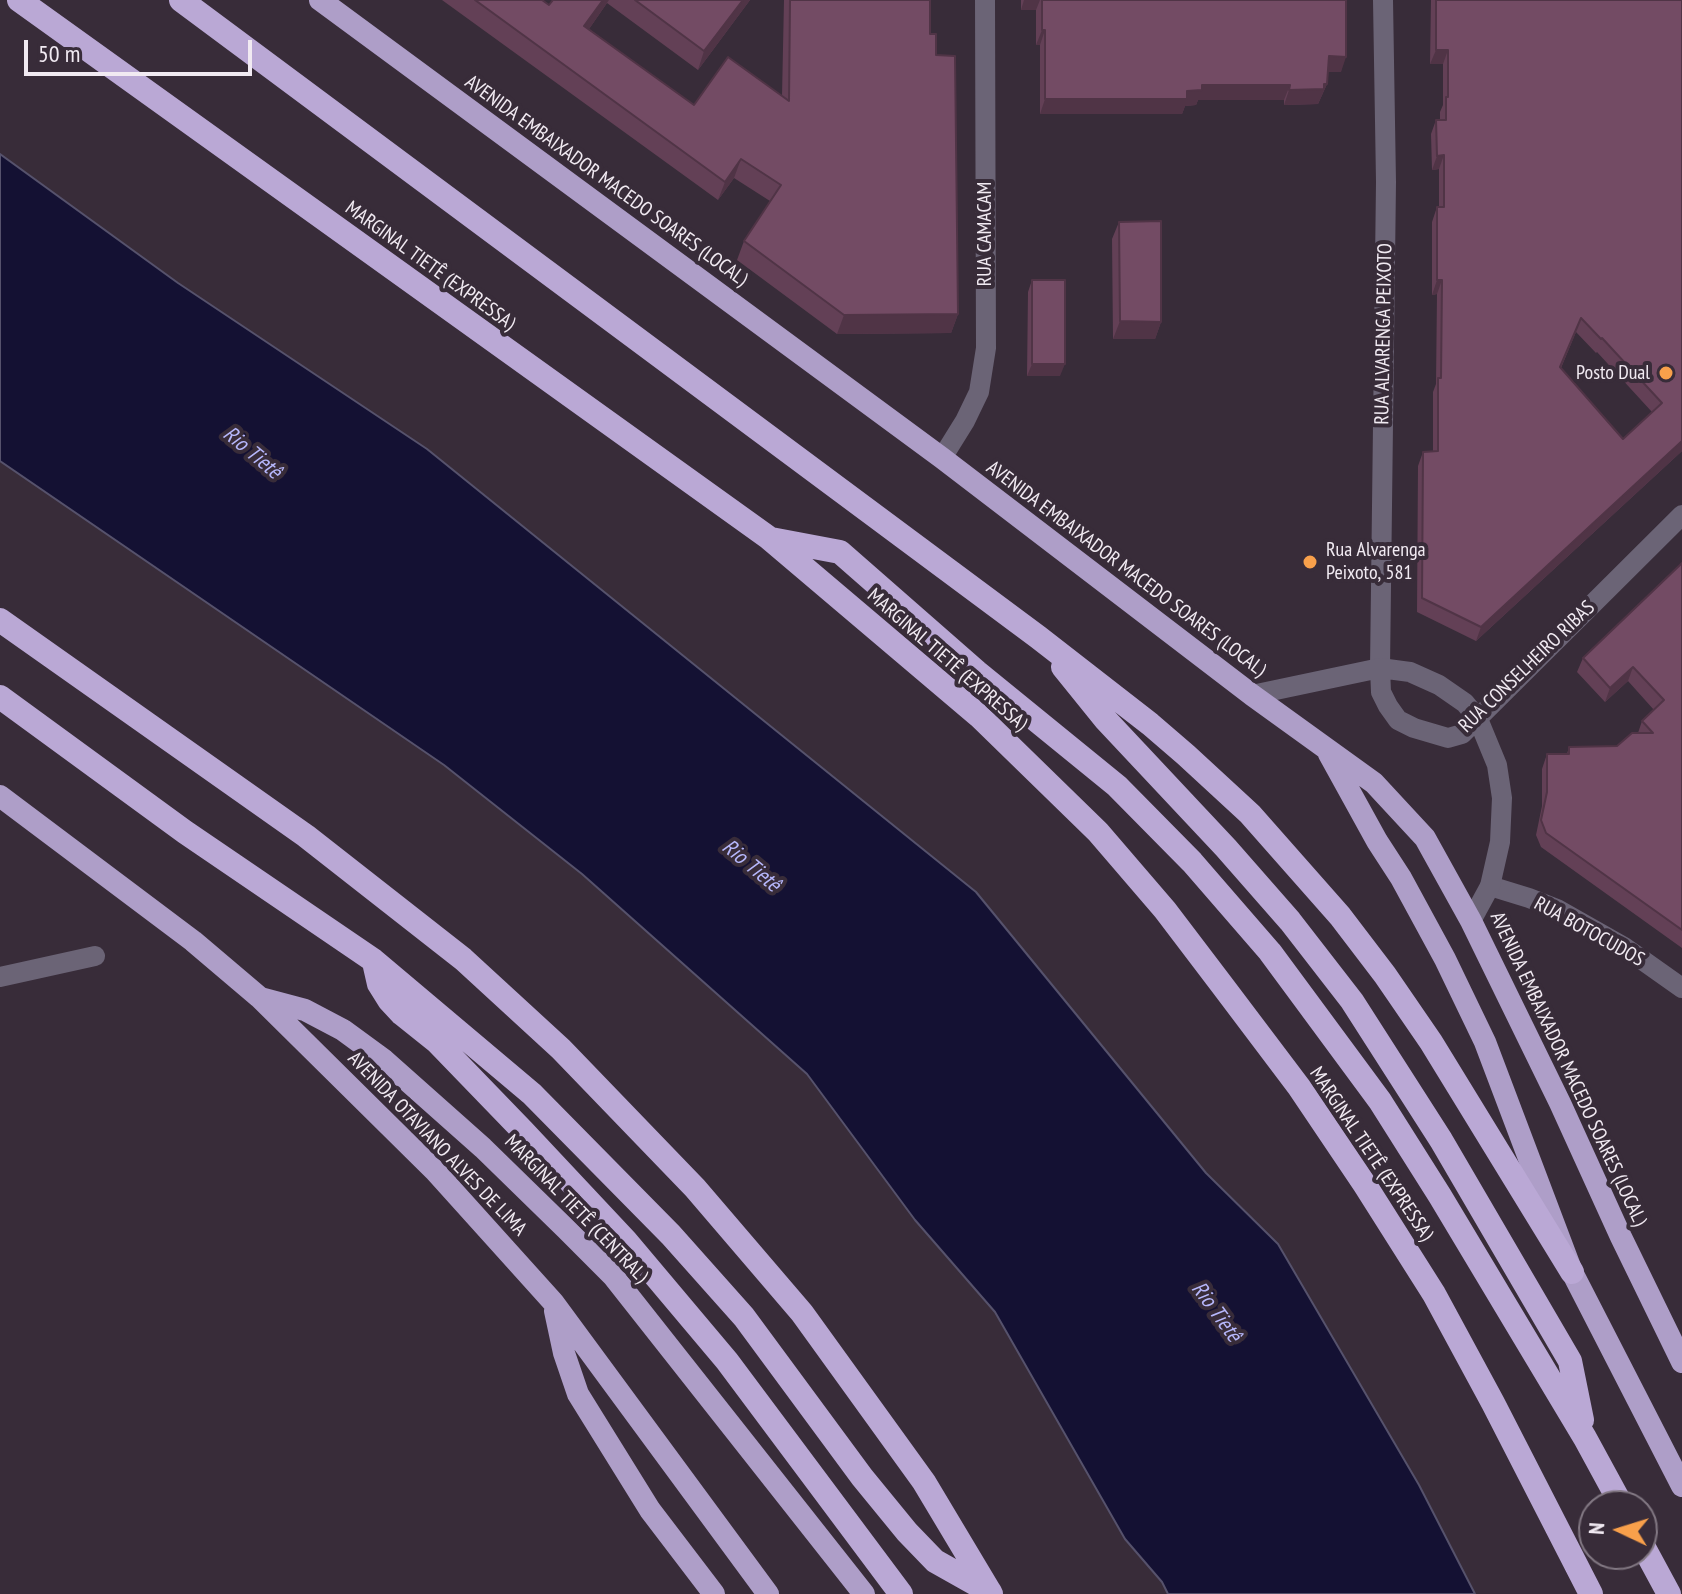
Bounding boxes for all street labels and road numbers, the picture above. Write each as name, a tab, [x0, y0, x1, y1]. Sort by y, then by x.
street label: AVENIDA EMBAIXADOR MACEDO SOARES (LOCAL)	[460, 70, 752, 292]
street label: RUA CAMACAM	[973, 182, 997, 286]
street label: MARGINAL TIETÊ (EXPRESSA)	[340, 196, 520, 336]
street label: RUA ALVARENGA PEIXOTO	[1370, 243, 1398, 425]
street label: AVENIDA EMBAIXADOR MACEDO SOARES (LOCAL)	[982, 456, 1270, 682]
street label: MARGINAL TIETÊ (EXPRESSA)	[862, 584, 1032, 736]
street label: RUA CONSELHEIRO RIBAS	[1454, 596, 1600, 738]
street label: RUA BOTOCUDOS	[1530, 892, 1648, 972]
street label: AVENIDA EMBAIXADOR MACEDO SOARES (LOCAL)	[1485, 908, 1651, 1230]
street label: AVENIDA OTAVIANO ALVES DE LIMA	[343, 1047, 531, 1241]
street label: MARGINAL TIETÊ (EXPRESSA)	[1304, 1063, 1438, 1245]
street label: MARGINAL TIETÊ (CENTRAL)	[499, 1130, 653, 1288]

